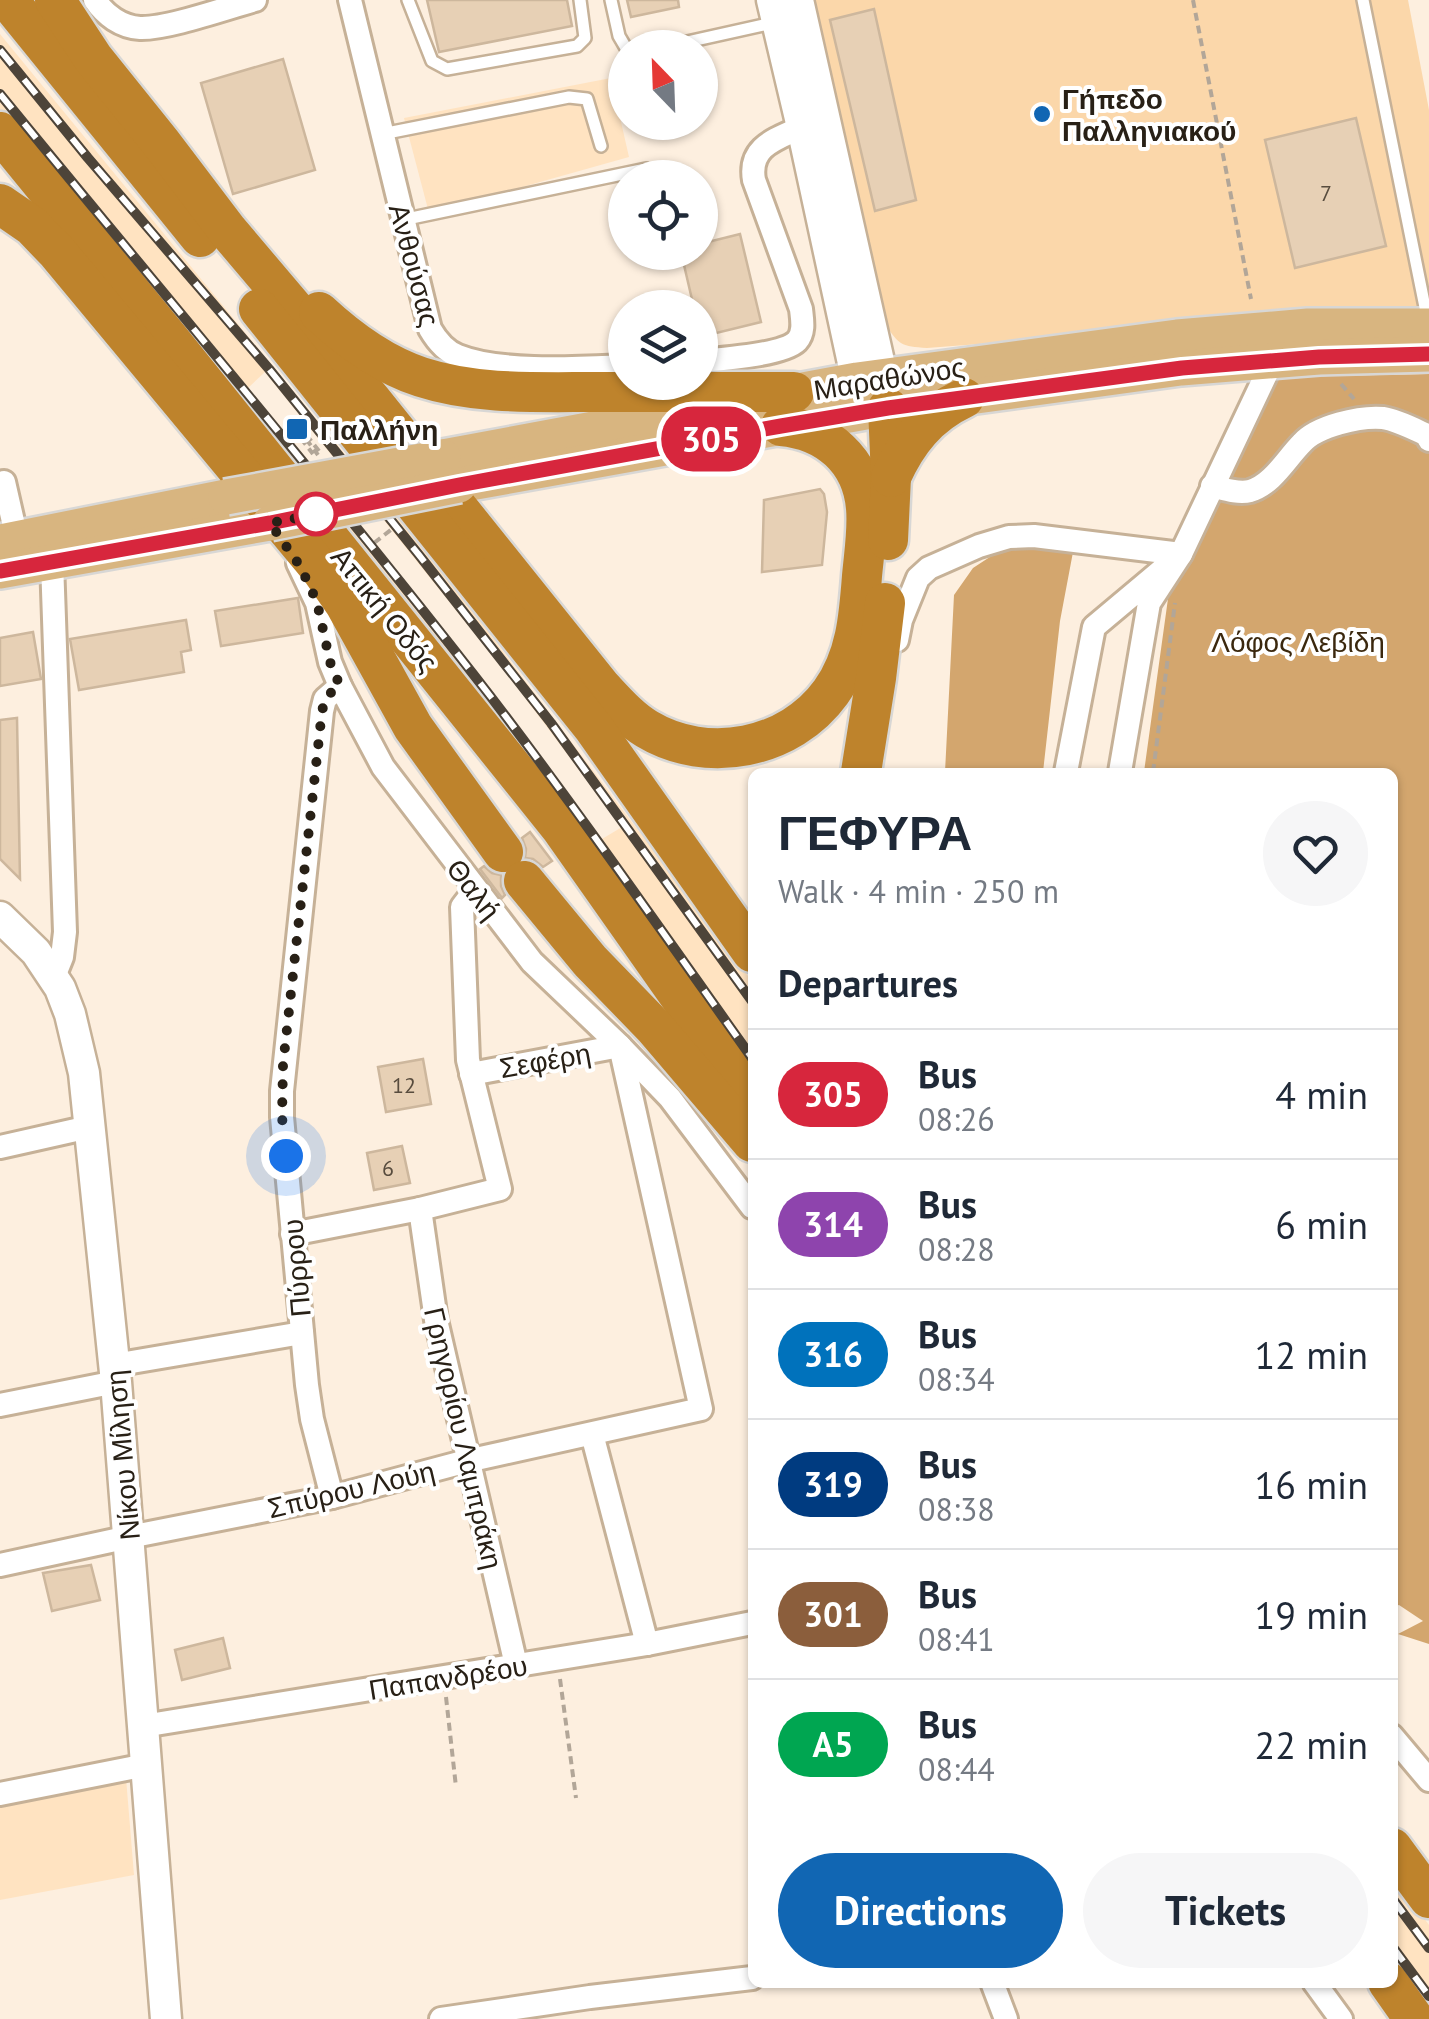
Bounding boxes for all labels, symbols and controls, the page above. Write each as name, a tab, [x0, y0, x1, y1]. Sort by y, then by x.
north arrow	[608, 30, 718, 140]
map controls	[608, 30, 718, 400]
place label: Γήπεδο Παλληνιακού	[1062, 80, 1236, 149]
marker: Γήπεδο Παλληνιακού	[1031, 103, 1053, 125]
button: locate	[608, 160, 718, 270]
house number: 7	[1320, 179, 1332, 207]
street label: Ανθούσας	[381, 200, 449, 330]
button: layers	[608, 290, 718, 400]
street label: Μαραθώνος	[811, 348, 967, 408]
line badge: 305	[654, 406, 768, 472]
place label: Παλλήνη	[320, 411, 438, 448]
marker: Παλλήνη	[284, 416, 310, 442]
text: 305	[681, 416, 741, 462]
unlabelled marker	[295, 493, 337, 535]
street label: Αττική Οδός	[323, 539, 447, 679]
park label: Λόφος Λεβίδη	[1211, 623, 1385, 660]
text: ΓΕΦΥΡΑ	[778, 801, 972, 863]
button: heart	[1263, 801, 1368, 906]
street label: Θαλή	[439, 851, 509, 927]
text: Walk · 4 min · 250 m	[778, 870, 1059, 912]
text: Departures	[778, 958, 958, 1007]
street label: Σεφέρη	[497, 1034, 593, 1086]
text: Bus	[918, 1049, 977, 1098]
text: 4 min	[1275, 1070, 1368, 1119]
house number: 12	[392, 1071, 416, 1099]
text: 305	[803, 1071, 863, 1117]
text: 08:26	[918, 1098, 995, 1140]
your location	[261, 1131, 311, 1181]
house number: 6	[382, 1154, 394, 1182]
text: Bus	[918, 1179, 977, 1228]
text: 6 min	[1275, 1200, 1368, 1249]
text: 314	[803, 1201, 863, 1247]
street label: Πύρρου	[273, 1217, 319, 1319]
text: 08:28	[918, 1228, 995, 1270]
street label: Γρηγορίου Λαμπράκη	[416, 1303, 512, 1573]
text: Bus	[918, 1309, 977, 1358]
text: 12 min	[1255, 1330, 1368, 1379]
text: 316	[803, 1331, 863, 1377]
text: 08:34	[918, 1358, 995, 1400]
street label: Νίκου Μίληση	[96, 1368, 148, 1542]
text: Bus	[918, 1439, 977, 1488]
street label: Σπύρου Λούη	[264, 1452, 438, 1526]
text: 16 min	[1255, 1460, 1368, 1509]
text: 319	[803, 1461, 863, 1507]
text: 08:38	[918, 1488, 995, 1530]
text: Bus	[918, 1569, 977, 1618]
text: 19 min	[1255, 1590, 1368, 1639]
text: 301	[803, 1591, 863, 1637]
text: 08:41	[918, 1618, 995, 1660]
street label: Παπανδρέου	[366, 1646, 530, 1708]
text: Bus	[918, 1699, 977, 1748]
text: 22 min	[1255, 1720, 1368, 1769]
text: A5	[812, 1721, 854, 1767]
text: 08:44	[918, 1748, 995, 1790]
button: Directions	[778, 1853, 1063, 1968]
button: Tickets	[1083, 1853, 1368, 1968]

